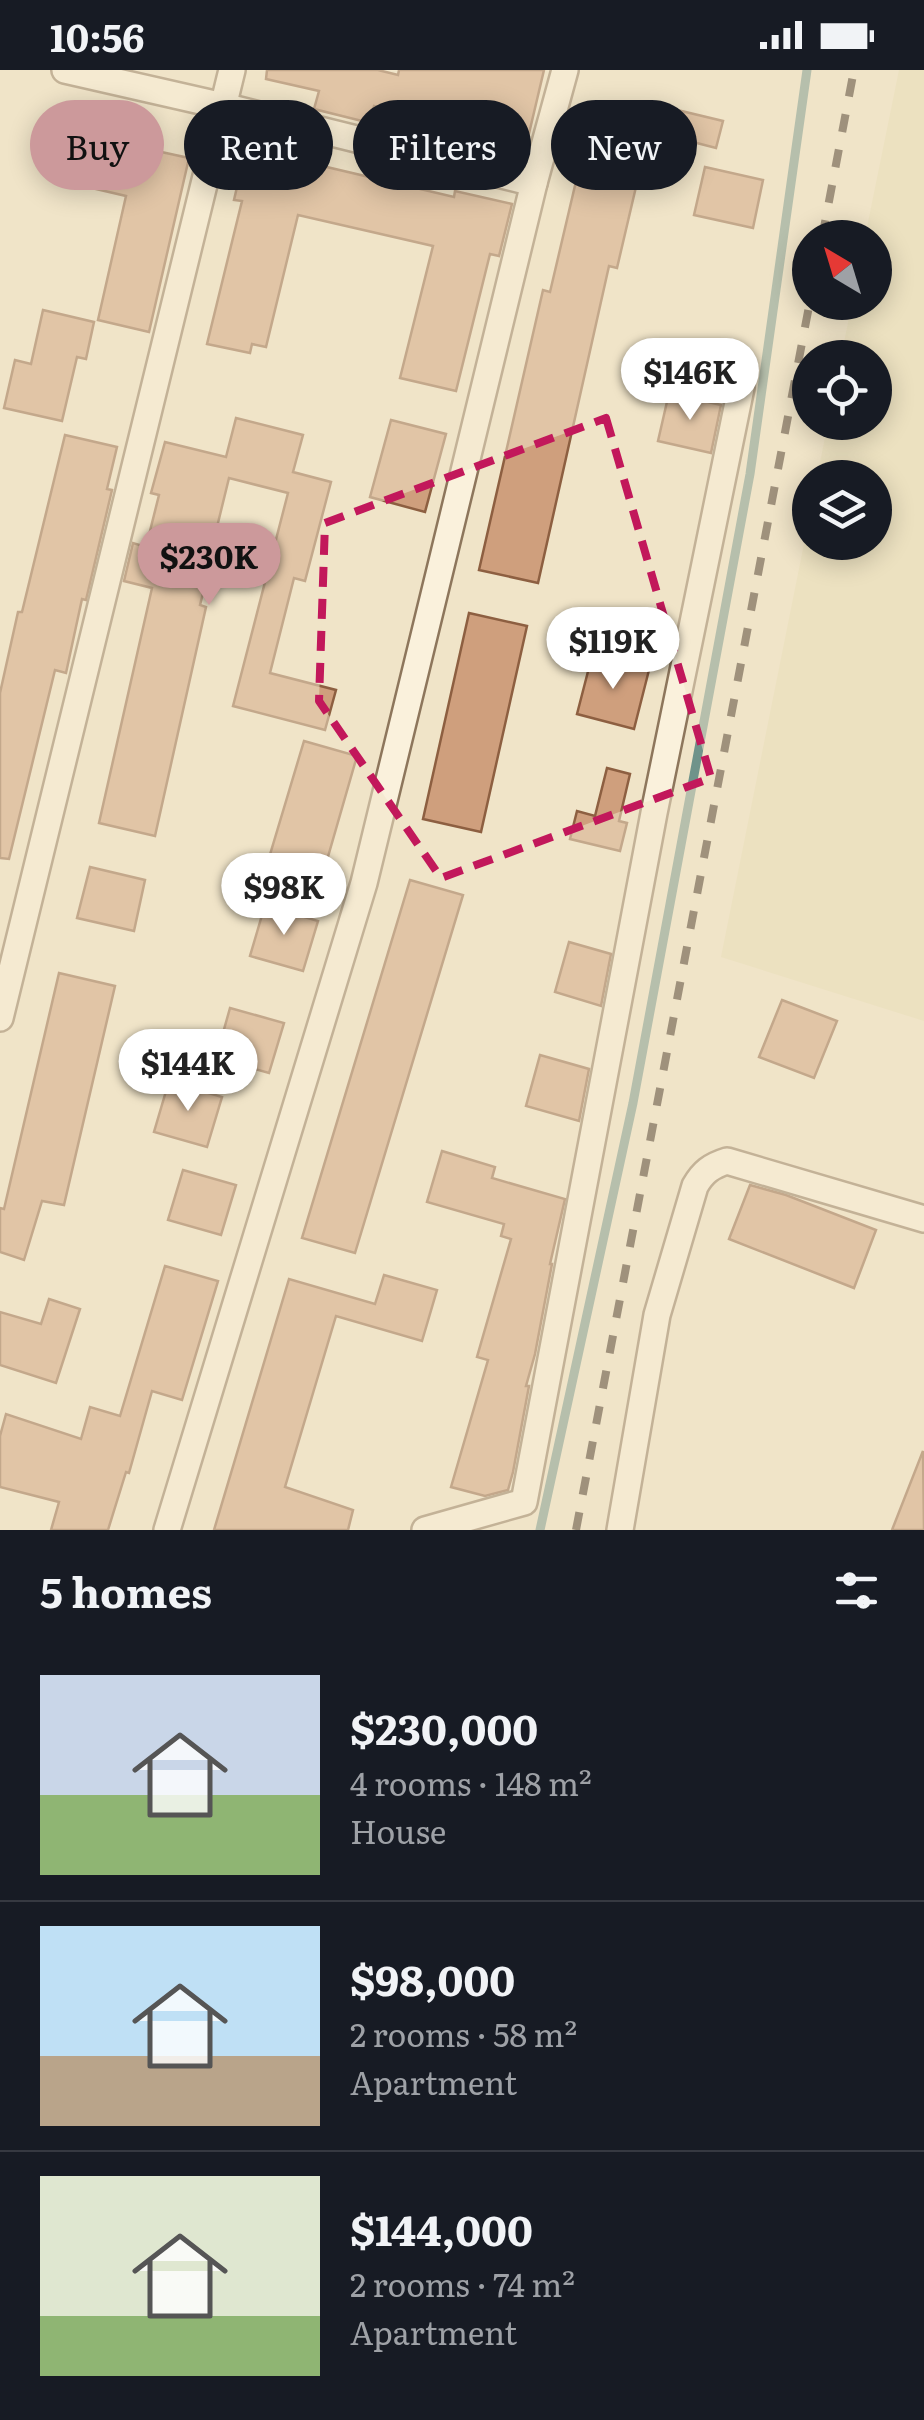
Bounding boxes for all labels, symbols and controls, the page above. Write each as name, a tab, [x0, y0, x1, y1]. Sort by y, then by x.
text: 10:56	[50, 7, 145, 64]
chip: Buy	[30, 100, 164, 190]
chip: Rent	[184, 100, 333, 190]
chip: Filters	[353, 100, 531, 190]
chip: New	[551, 100, 697, 190]
north arrow	[792, 220, 892, 320]
map controls	[792, 220, 892, 560]
pin: $146K	[620, 338, 760, 423]
button: locate	[792, 340, 892, 440]
text: $146K	[643, 346, 737, 394]
button: layers	[792, 460, 892, 560]
pin: $230K	[139, 523, 279, 608]
text: $230K	[160, 531, 258, 579]
pin: $119K	[543, 607, 683, 692]
text: $119K	[568, 615, 658, 663]
pin: $98K	[225, 853, 343, 938]
text: $98K	[243, 861, 325, 909]
pin: $144K	[118, 1029, 258, 1114]
text: $144K	[141, 1037, 235, 1085]
text: 5 homes	[40, 1559, 212, 1621]
icon: filters	[829, 1563, 884, 1618]
text: $230,000	[350, 1696, 538, 1758]
icon: home	[120, 1715, 240, 1835]
text: 4 rooms · 148 m²	[350, 1758, 592, 1806]
text: House	[350, 1806, 446, 1854]
text: $98,000	[350, 1947, 515, 2009]
icon: home	[120, 1966, 240, 2086]
text: 2 rooms · 58 m²	[350, 2009, 577, 2057]
text: Apartment	[350, 2057, 517, 2105]
text: $144,000	[350, 2197, 533, 2259]
icon: home	[120, 2216, 240, 2336]
text: 2 rooms · 74 m²	[350, 2259, 575, 2307]
text: Apartment	[350, 2307, 517, 2355]

